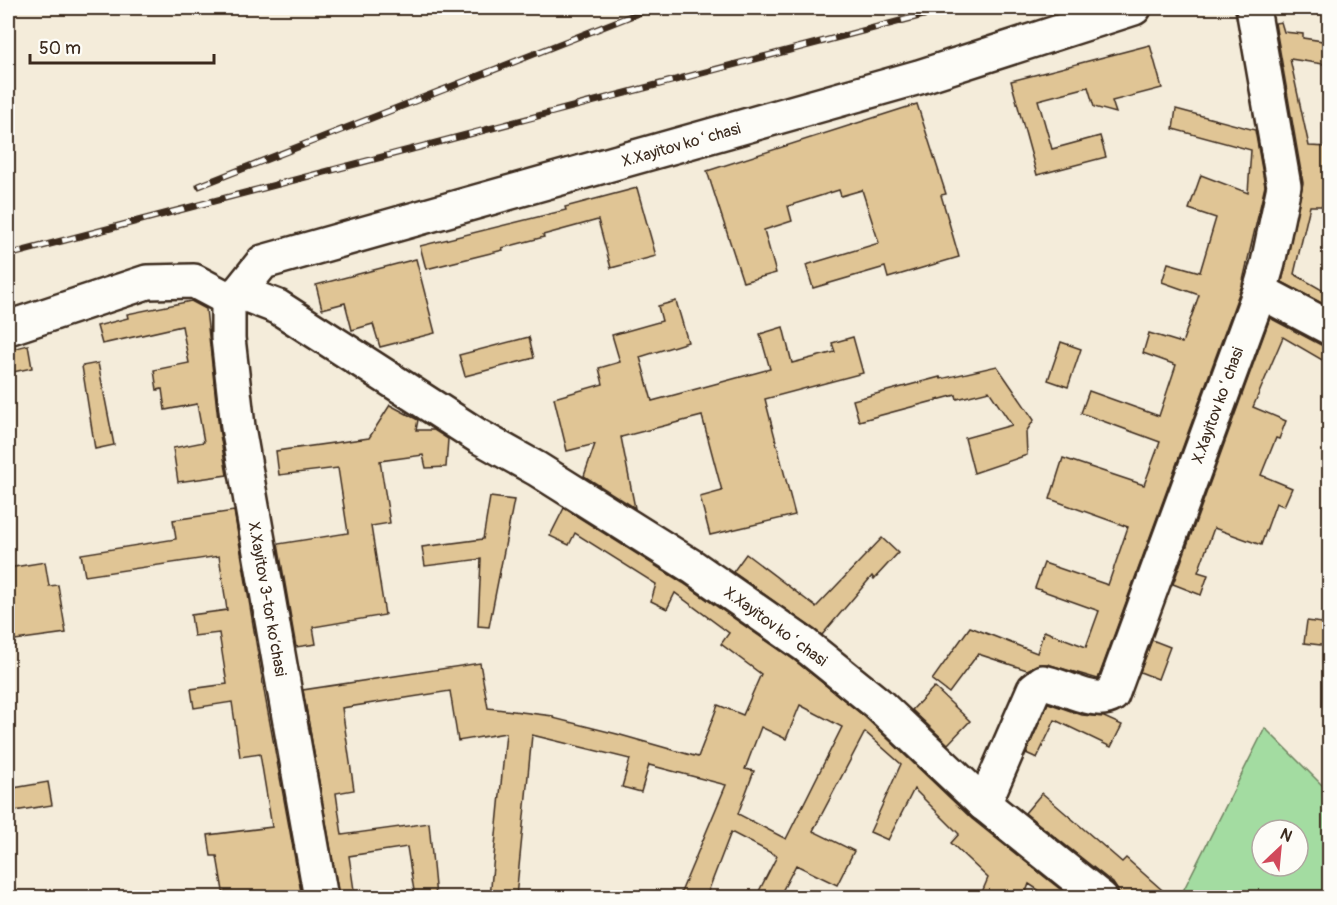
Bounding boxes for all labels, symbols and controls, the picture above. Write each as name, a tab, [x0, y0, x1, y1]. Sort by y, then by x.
scale bar	[30, 27, 214, 65]
text: 50 m	[39, 37, 81, 60]
street label: X.Xayitov koʻchasi	[620, 118, 743, 171]
street label: X.Xayitov koʻchasi	[1188, 344, 1248, 466]
street label: X.Xayitov 3-tor koʼchasi	[244, 520, 290, 678]
street label: X.Xayitov koʻchasi	[720, 583, 831, 671]
north arrow	[1250, 818, 1310, 878]
text: N	[1277, 824, 1296, 847]

